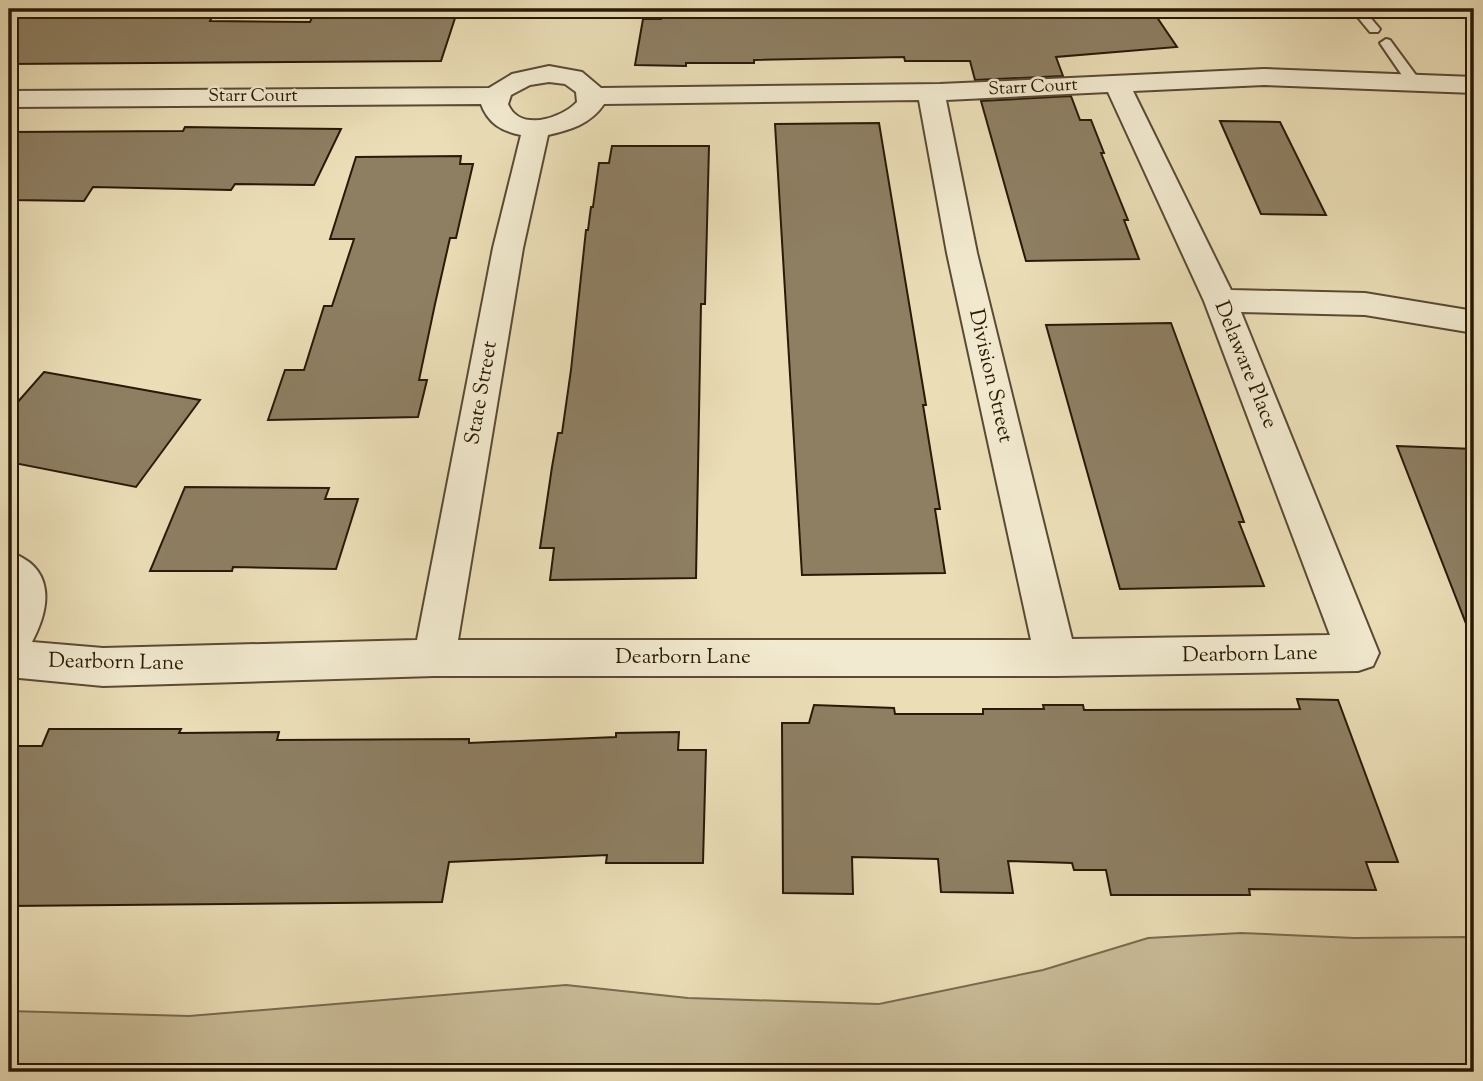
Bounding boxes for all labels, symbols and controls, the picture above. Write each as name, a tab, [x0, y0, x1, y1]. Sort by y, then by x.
street label: Starr Court	[988, 73, 1078, 103]
street label: Starr Court	[208, 84, 298, 110]
street label: Delaware Place	[1206, 297, 1284, 433]
street label: Division Street	[960, 306, 1020, 446]
street label: State Street	[458, 339, 506, 447]
street label: Dearborn Lane	[1182, 639, 1318, 671]
street label: Dearborn Lane	[615, 643, 751, 673]
street label: Dearborn Lane	[48, 647, 184, 679]

